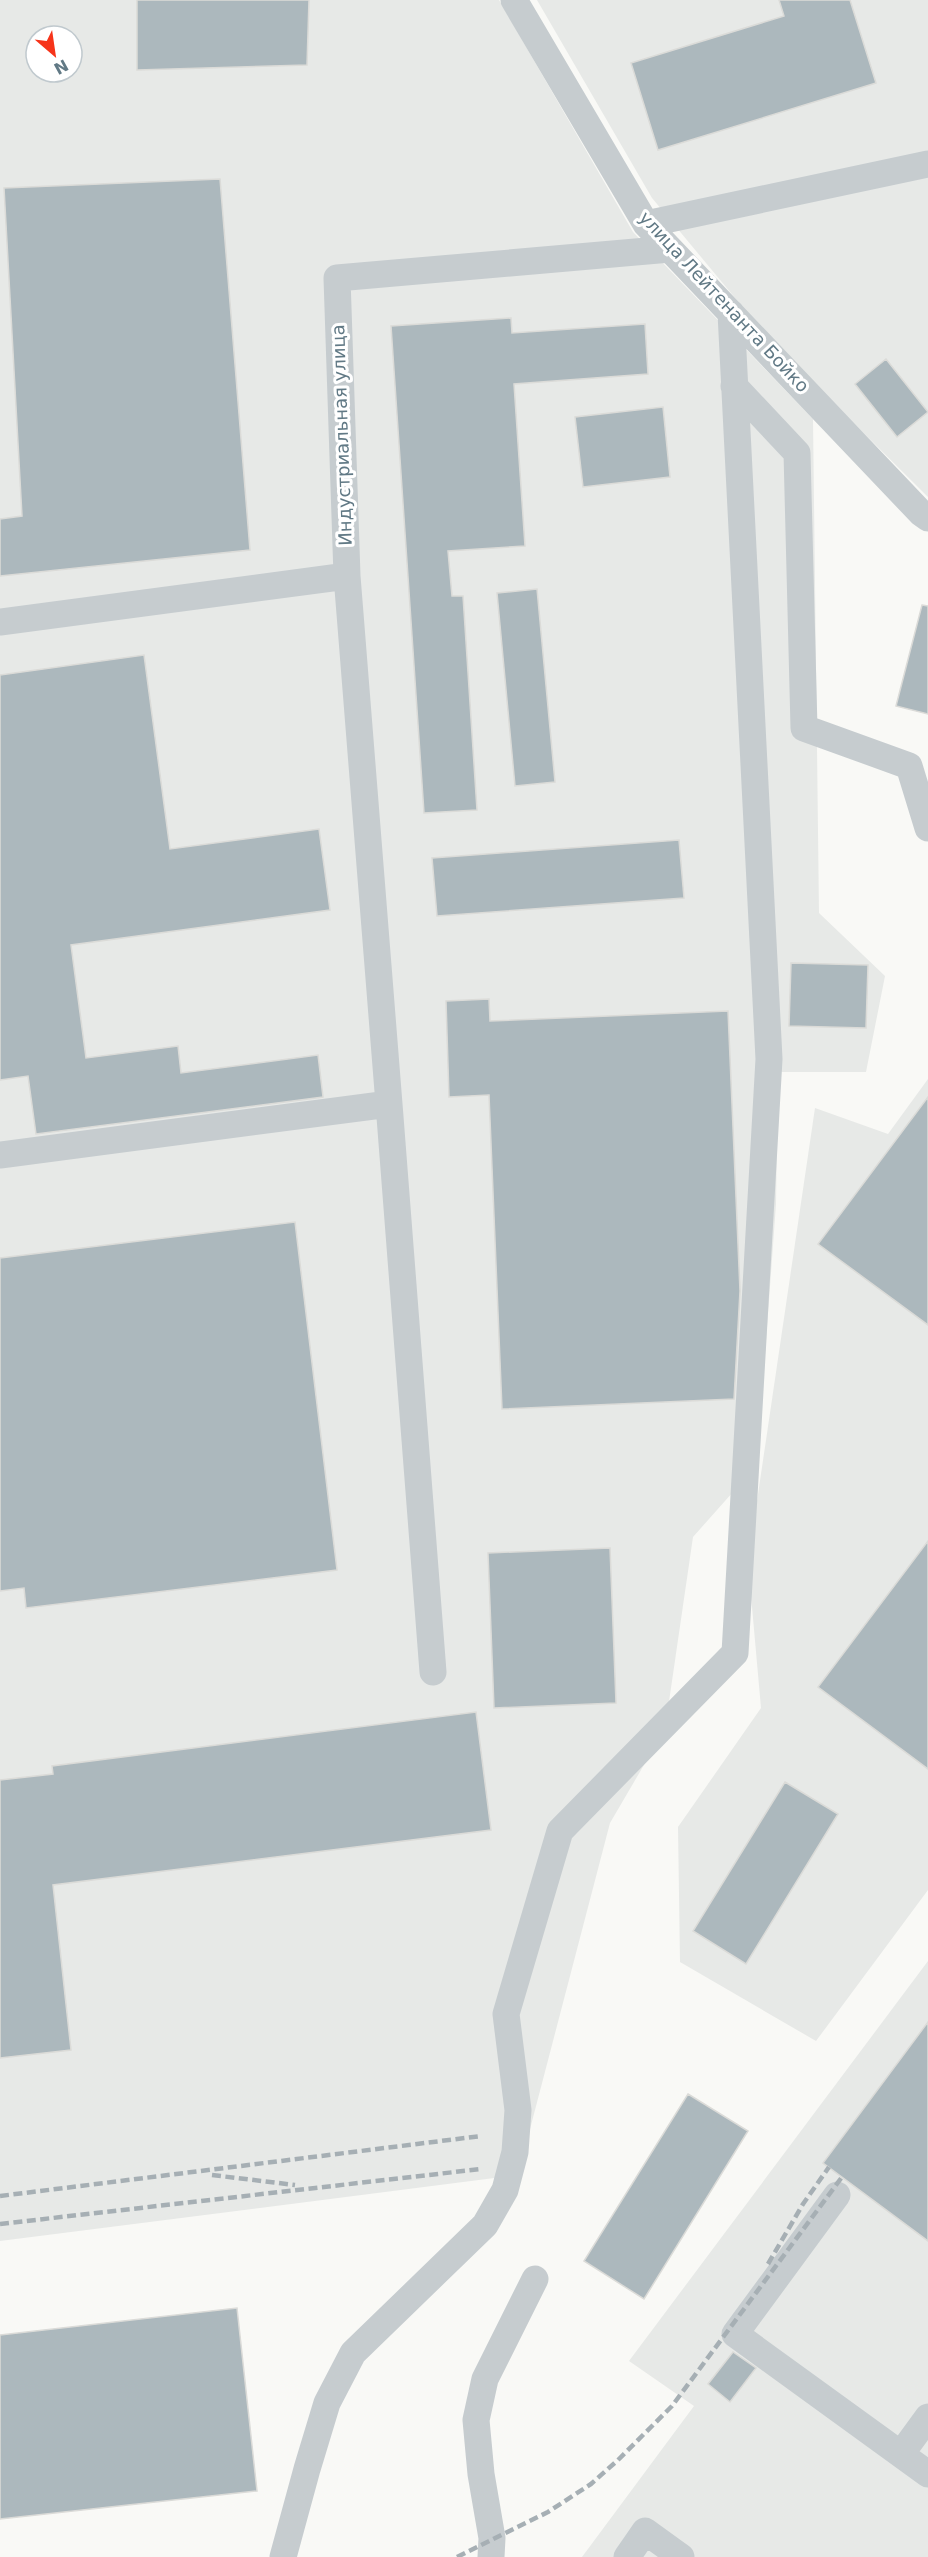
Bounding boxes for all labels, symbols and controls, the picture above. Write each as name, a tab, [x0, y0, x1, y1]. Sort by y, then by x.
north arrow	[24, 24, 84, 84]
text: N	[51, 55, 71, 78]
street label: улица Лейтенанта Бойко	[635, 207, 814, 396]
street label: Индустриальная улица	[327, 324, 356, 546]

